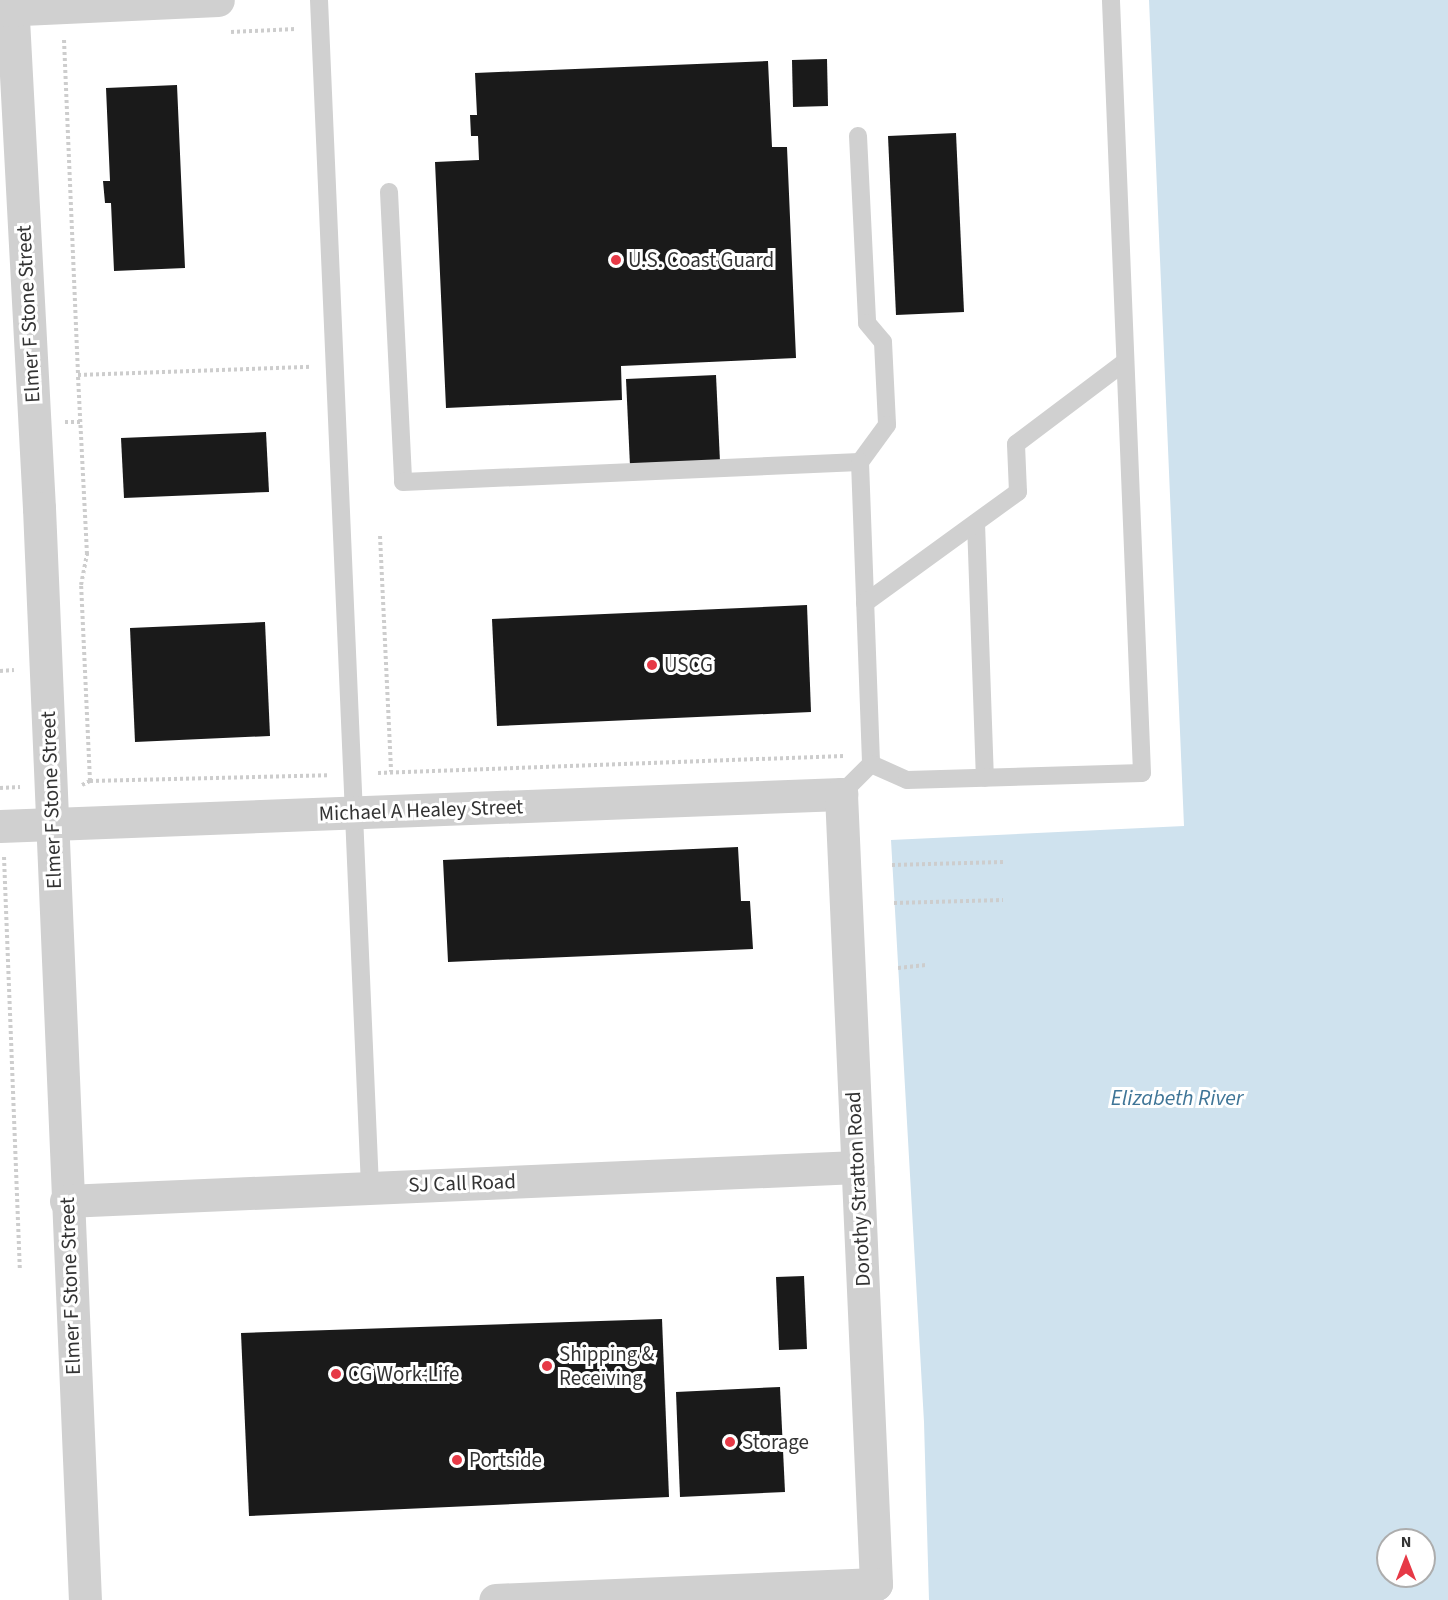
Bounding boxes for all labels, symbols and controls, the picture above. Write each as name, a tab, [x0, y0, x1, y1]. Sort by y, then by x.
street label: Elmer F Stone Street	[11, 224, 45, 404]
place label: U.S. Coast Guard	[628, 247, 774, 273]
marker: U.S. Coast Guard	[609, 253, 623, 267]
place label: USCG	[664, 652, 713, 678]
marker: USCG	[645, 658, 659, 672]
street label: Elmer F Stone Street	[35, 711, 67, 889]
street label: Michael A Healey Street	[318, 794, 524, 826]
water label: Elizabeth River	[1111, 1086, 1243, 1112]
street label: Dorothy Stratton Road	[840, 1091, 876, 1287]
street label: SJ Call Road	[408, 1169, 516, 1197]
street label: Elmer F Stone Street	[54, 1197, 86, 1375]
place label: Shipping & Receiving	[559, 1341, 654, 1391]
marker: Shipping & Receiving	[540, 1359, 554, 1373]
place label: CG Work-Life	[348, 1361, 459, 1387]
marker: CG Work-Life	[329, 1367, 343, 1381]
place label: Storage	[742, 1429, 809, 1455]
marker: Storage	[723, 1435, 737, 1449]
place label: Portside	[469, 1447, 542, 1473]
marker: Portside	[450, 1453, 464, 1467]
north arrow	[1376, 1528, 1436, 1588]
text: N	[1401, 1531, 1411, 1553]

